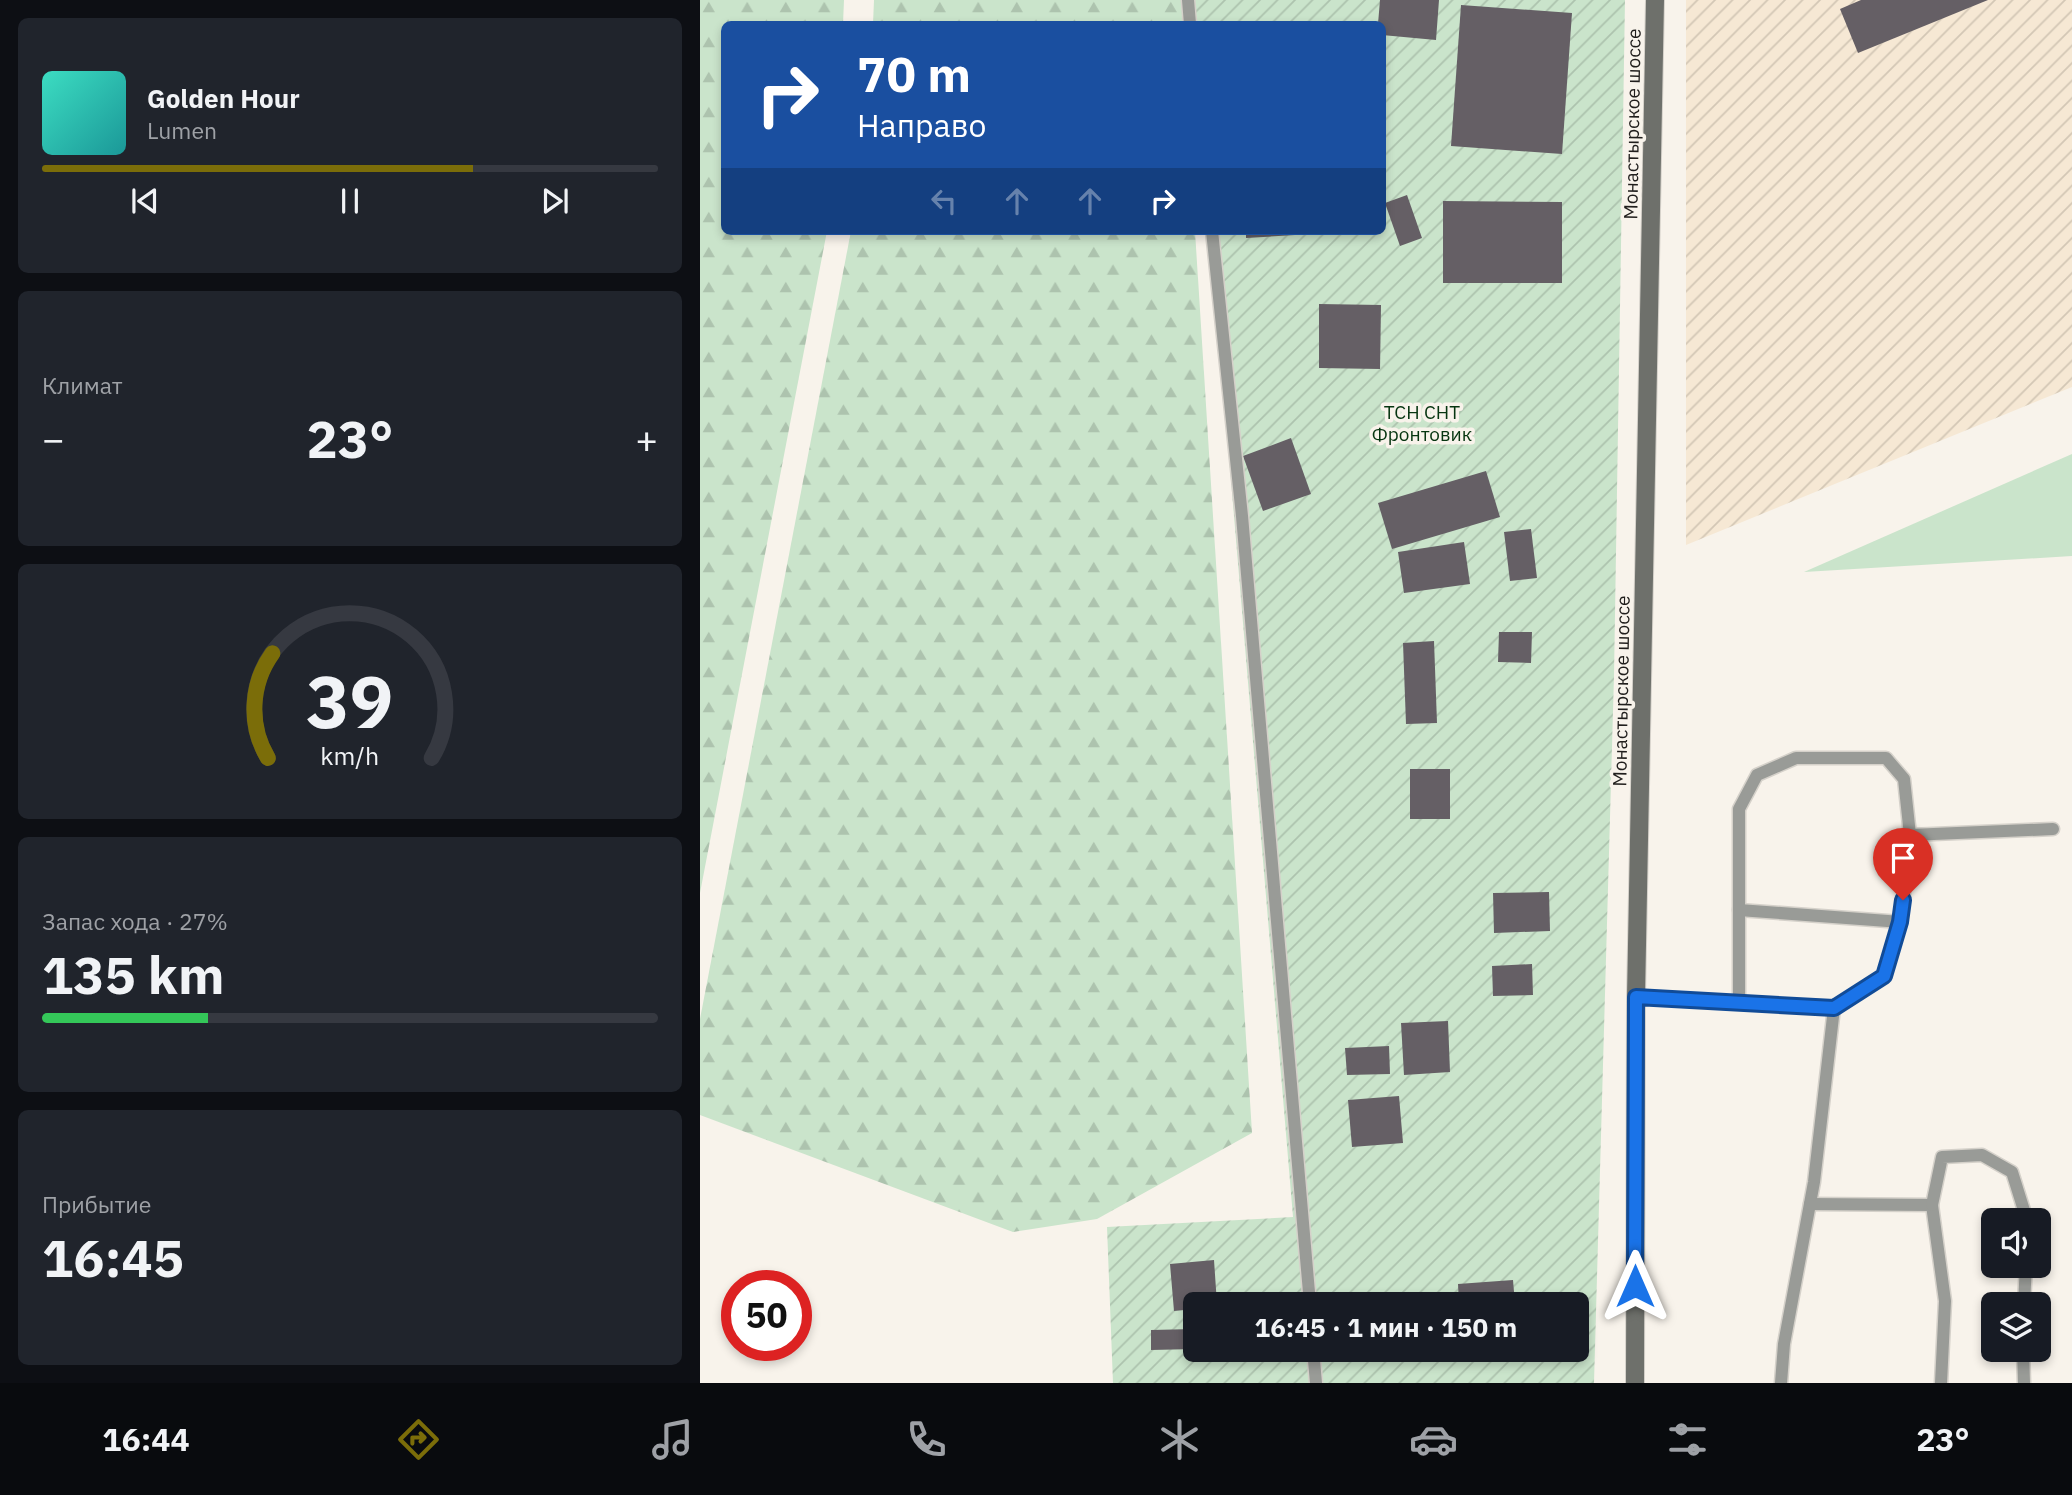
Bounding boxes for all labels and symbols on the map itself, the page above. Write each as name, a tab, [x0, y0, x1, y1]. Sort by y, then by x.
street label: Монастырское шоссе	[1618, 28, 1646, 220]
park label: ТСН СНТ Фронтовик	[1372, 400, 1472, 446]
street label: Монастырское шоссе	[1607, 595, 1635, 787]
pin	[1873, 828, 1933, 900]
position arrow	[1598, 1249, 1672, 1323]
speed limit sign: 50	[721, 1270, 812, 1361]

